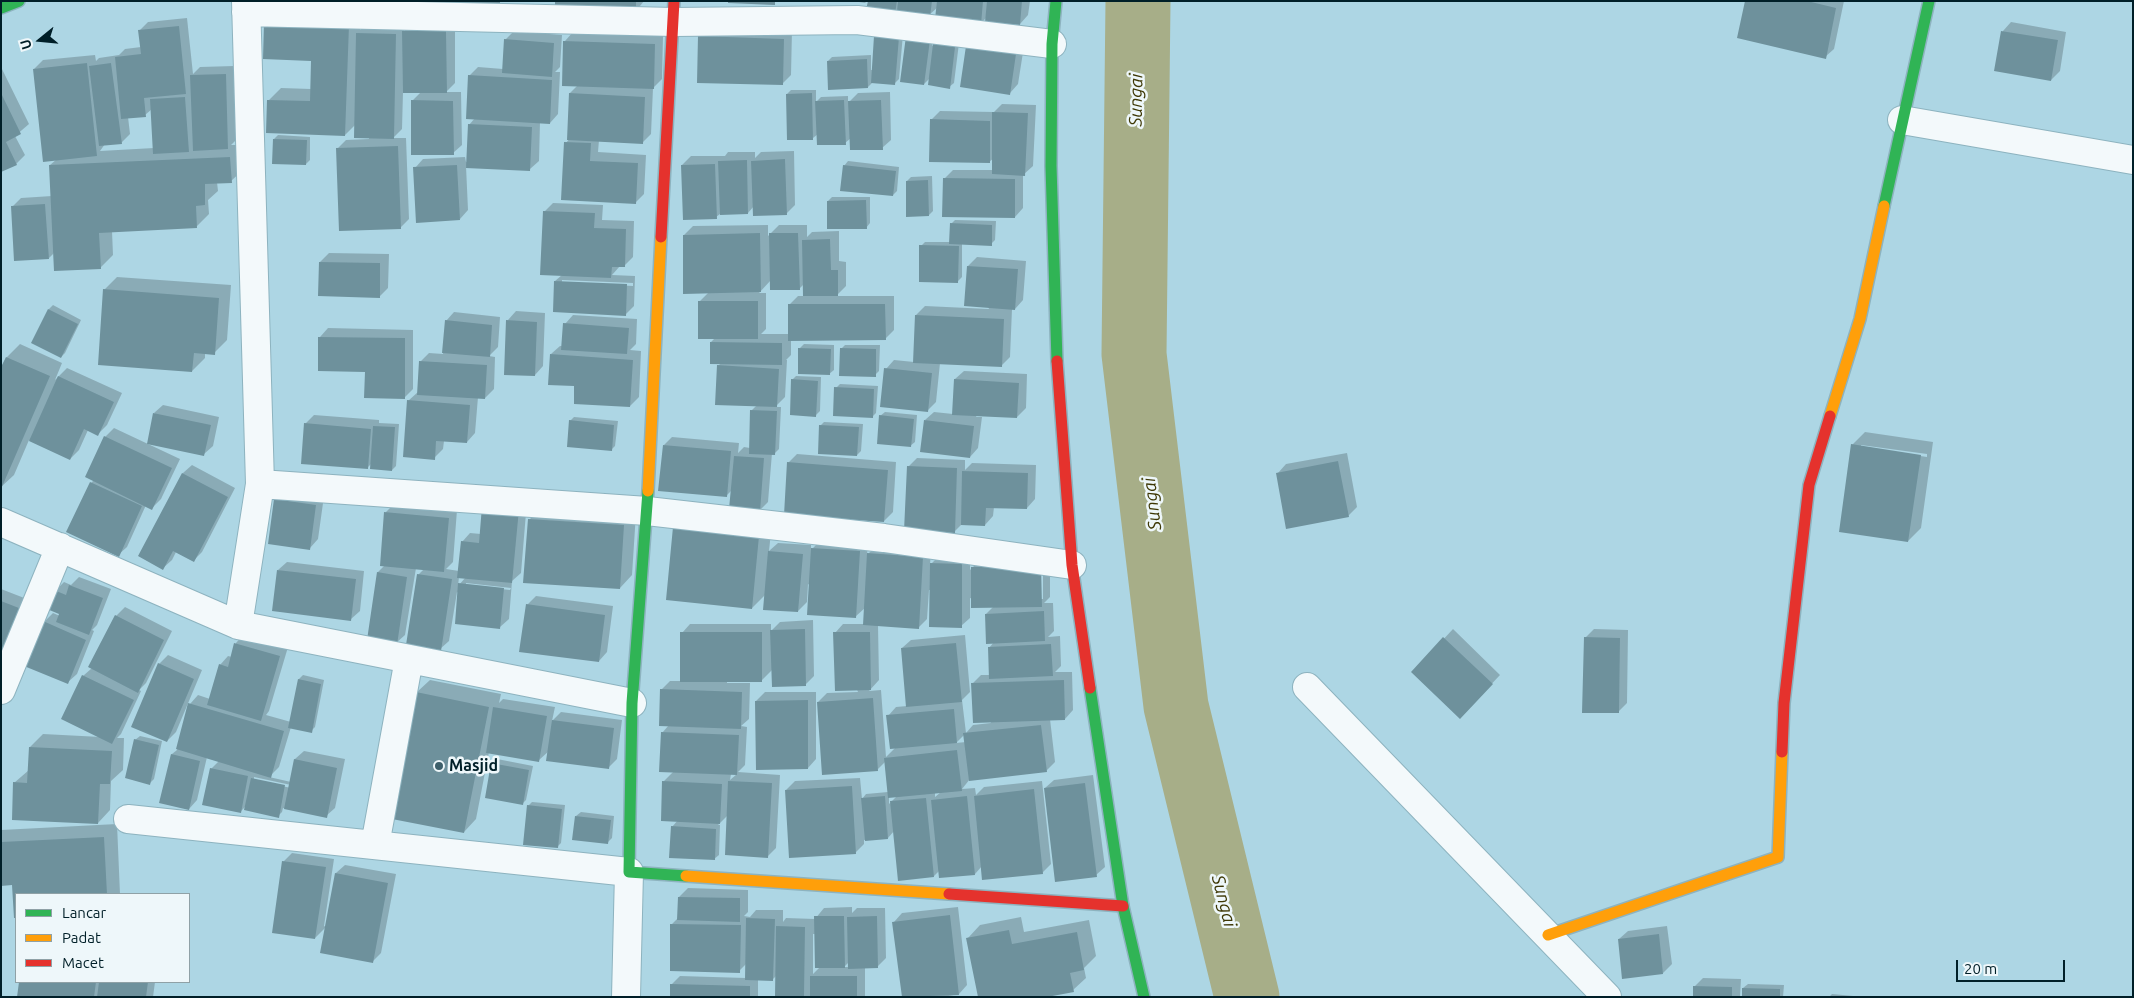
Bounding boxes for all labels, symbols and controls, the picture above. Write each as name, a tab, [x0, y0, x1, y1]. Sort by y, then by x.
north arrow	[15, 15, 65, 65]
text: U	[17, 37, 35, 51]
water label: Sungai	[1125, 73, 1147, 127]
water label: Sungai	[1138, 476, 1166, 532]
place label: Masjid	[449, 756, 498, 776]
marker: Masjid	[433, 760, 445, 772]
water label: Sungai	[1207, 873, 1241, 929]
legend	[15, 893, 190, 983]
text: Lancar	[62, 904, 106, 921]
text: Padat	[62, 929, 101, 946]
scale bar	[1959, 950, 2068, 982]
text: Macet	[62, 954, 104, 971]
text: 20 m	[1964, 960, 1997, 977]

